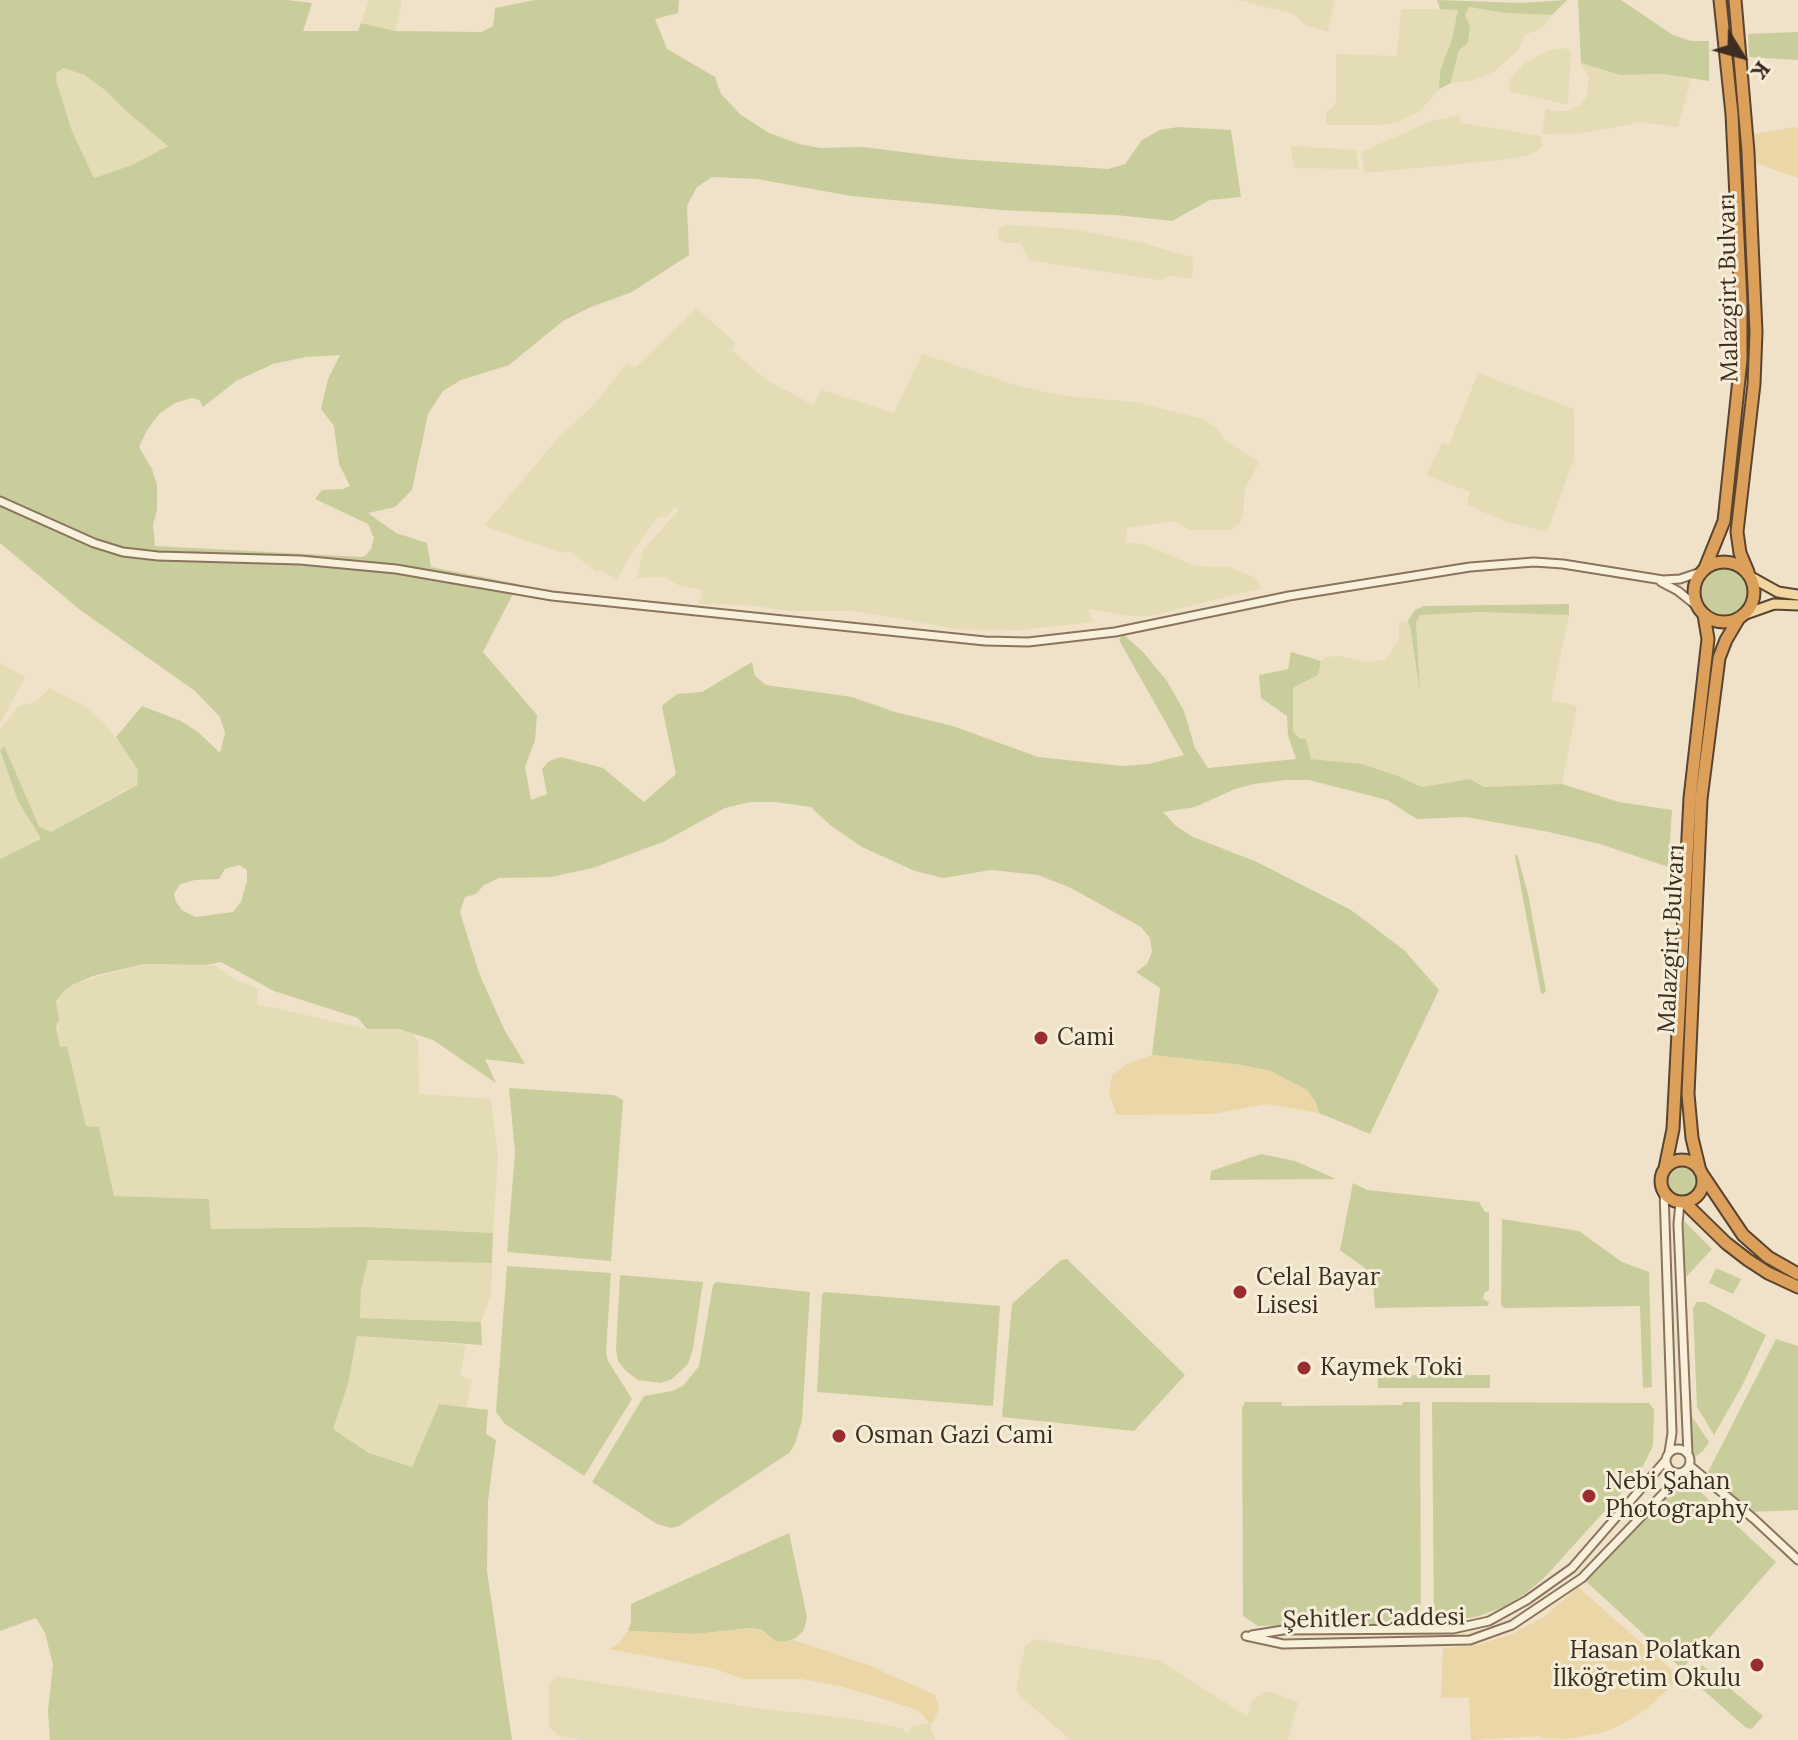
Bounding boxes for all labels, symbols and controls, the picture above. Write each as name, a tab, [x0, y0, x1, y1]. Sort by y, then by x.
north arrow	[1702, 16, 1782, 96]
text: K	[1745, 56, 1777, 85]
street label: Malazgirt Bulvarı	[1713, 193, 1745, 383]
street label: Malazgirt Bulvarı	[1653, 844, 1691, 1034]
place label: Cami	[1057, 1024, 1114, 1052]
marker: Cami	[1032, 1029, 1050, 1047]
place label: Celal Bayar Lisesi	[1256, 1264, 1380, 1320]
marker: Celal Bayar Lisesi	[1231, 1283, 1249, 1301]
place label: Kaymek Toki	[1320, 1354, 1463, 1382]
marker: Kaymek Toki	[1295, 1359, 1313, 1377]
place label: Osman Gazi Cami	[855, 1422, 1053, 1450]
marker: Osman Gazi Cami	[830, 1427, 848, 1445]
place label: Nebi Şahan Photography	[1605, 1468, 1748, 1524]
marker: Nebi Şahan Photography	[1580, 1487, 1598, 1505]
street label: Şehitler Caddesi	[1283, 1603, 1465, 1635]
place label: Hasan Polatkan İlköğretim Okulu	[1552, 1637, 1741, 1693]
marker: Hasan Polatkan İlköğretim Okulu	[1748, 1656, 1766, 1674]

